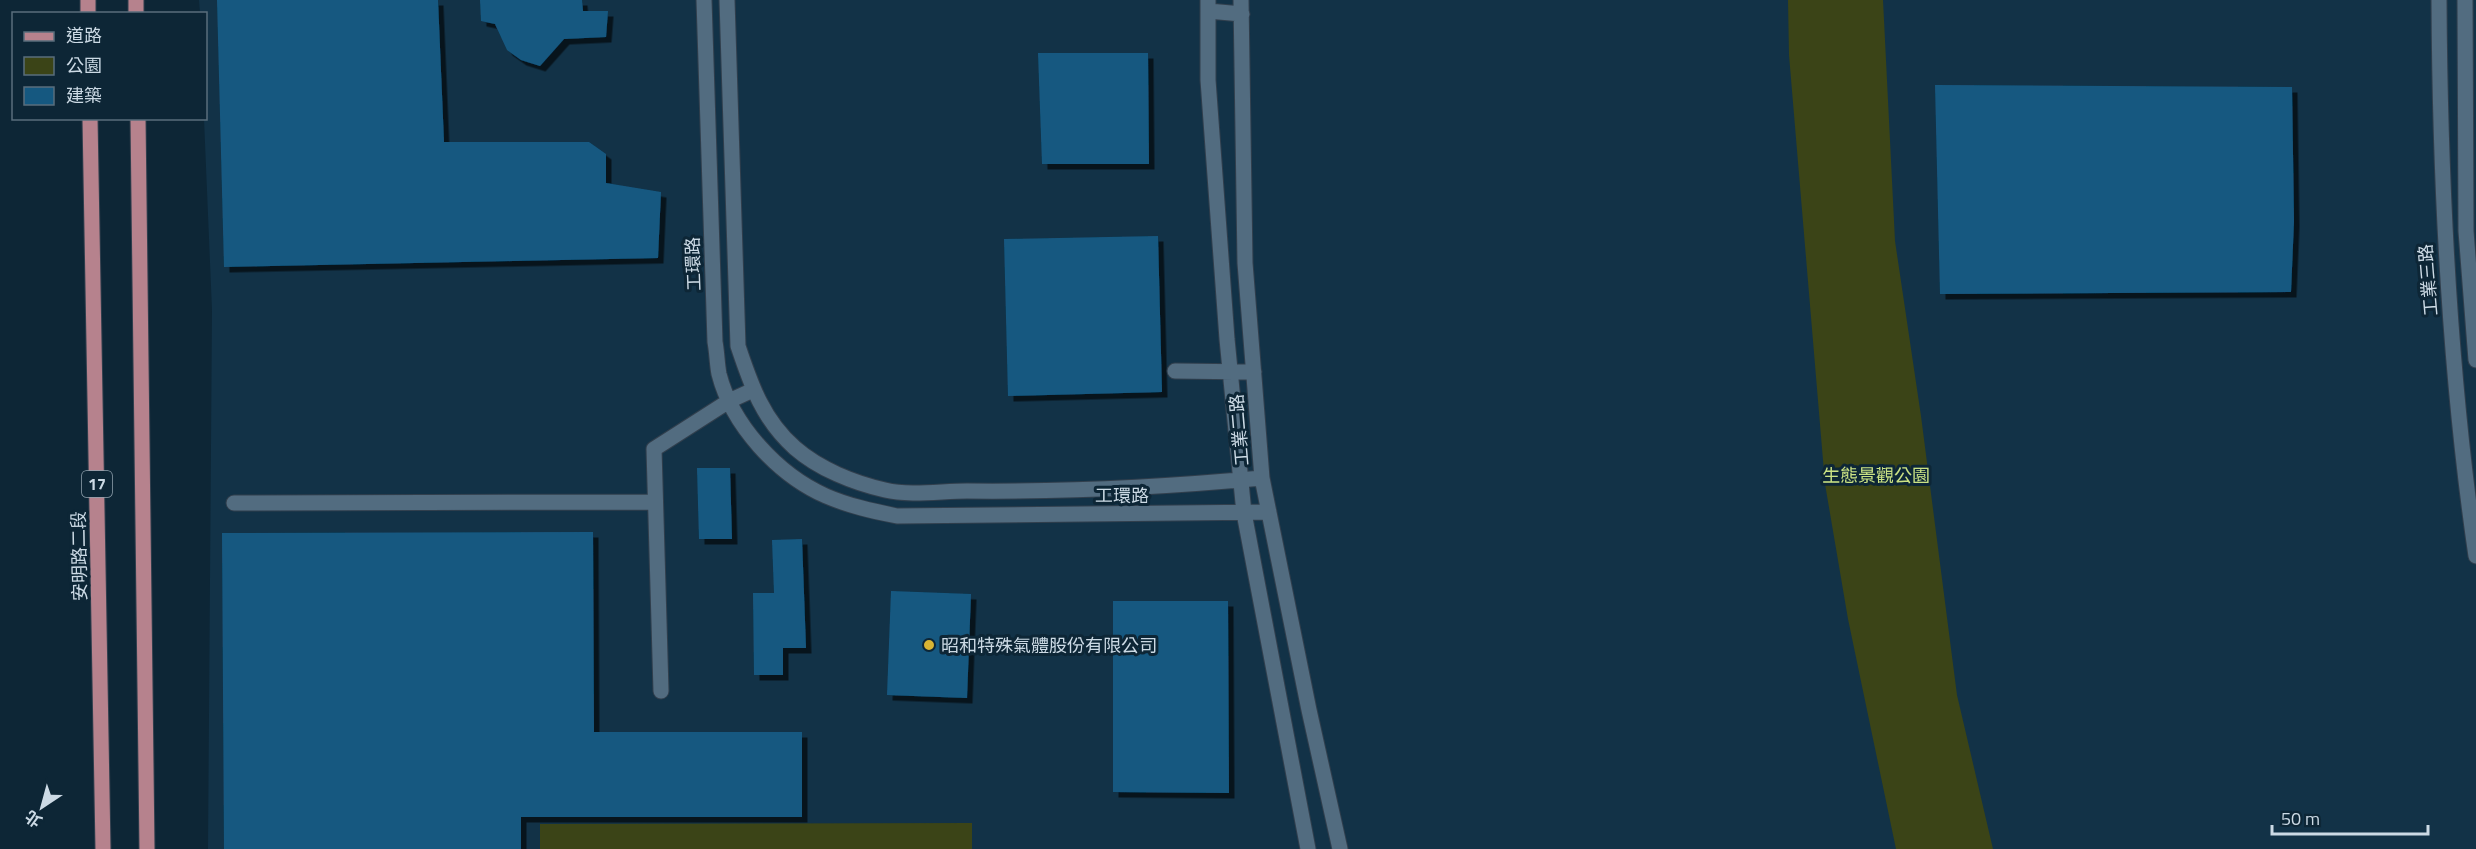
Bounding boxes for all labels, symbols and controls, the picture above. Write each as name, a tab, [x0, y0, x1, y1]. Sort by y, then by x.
legend	[12, 12, 207, 120]
text: 道路	[66, 22, 102, 49]
text: 公園	[66, 52, 102, 79]
text: 建築	[66, 82, 102, 109]
street label: 工環路	[679, 237, 707, 291]
street label: 工業三路	[2411, 243, 2445, 317]
street label: 工業二路	[1222, 393, 1256, 467]
park label: 生態景觀公園	[1822, 462, 1930, 489]
road number: 17	[82, 471, 112, 497]
street label: 工環路	[1095, 482, 1149, 509]
street label: 安明路二段	[65, 511, 93, 601]
place label: 昭和特殊氣體股份有限公司	[941, 632, 1157, 659]
marker: 昭和特殊氣體股份有限公司	[922, 638, 936, 652]
north arrow	[12, 777, 72, 837]
scale bar	[2272, 798, 2428, 836]
text: 北	[20, 805, 47, 834]
text: 50 m	[2281, 805, 2320, 832]

